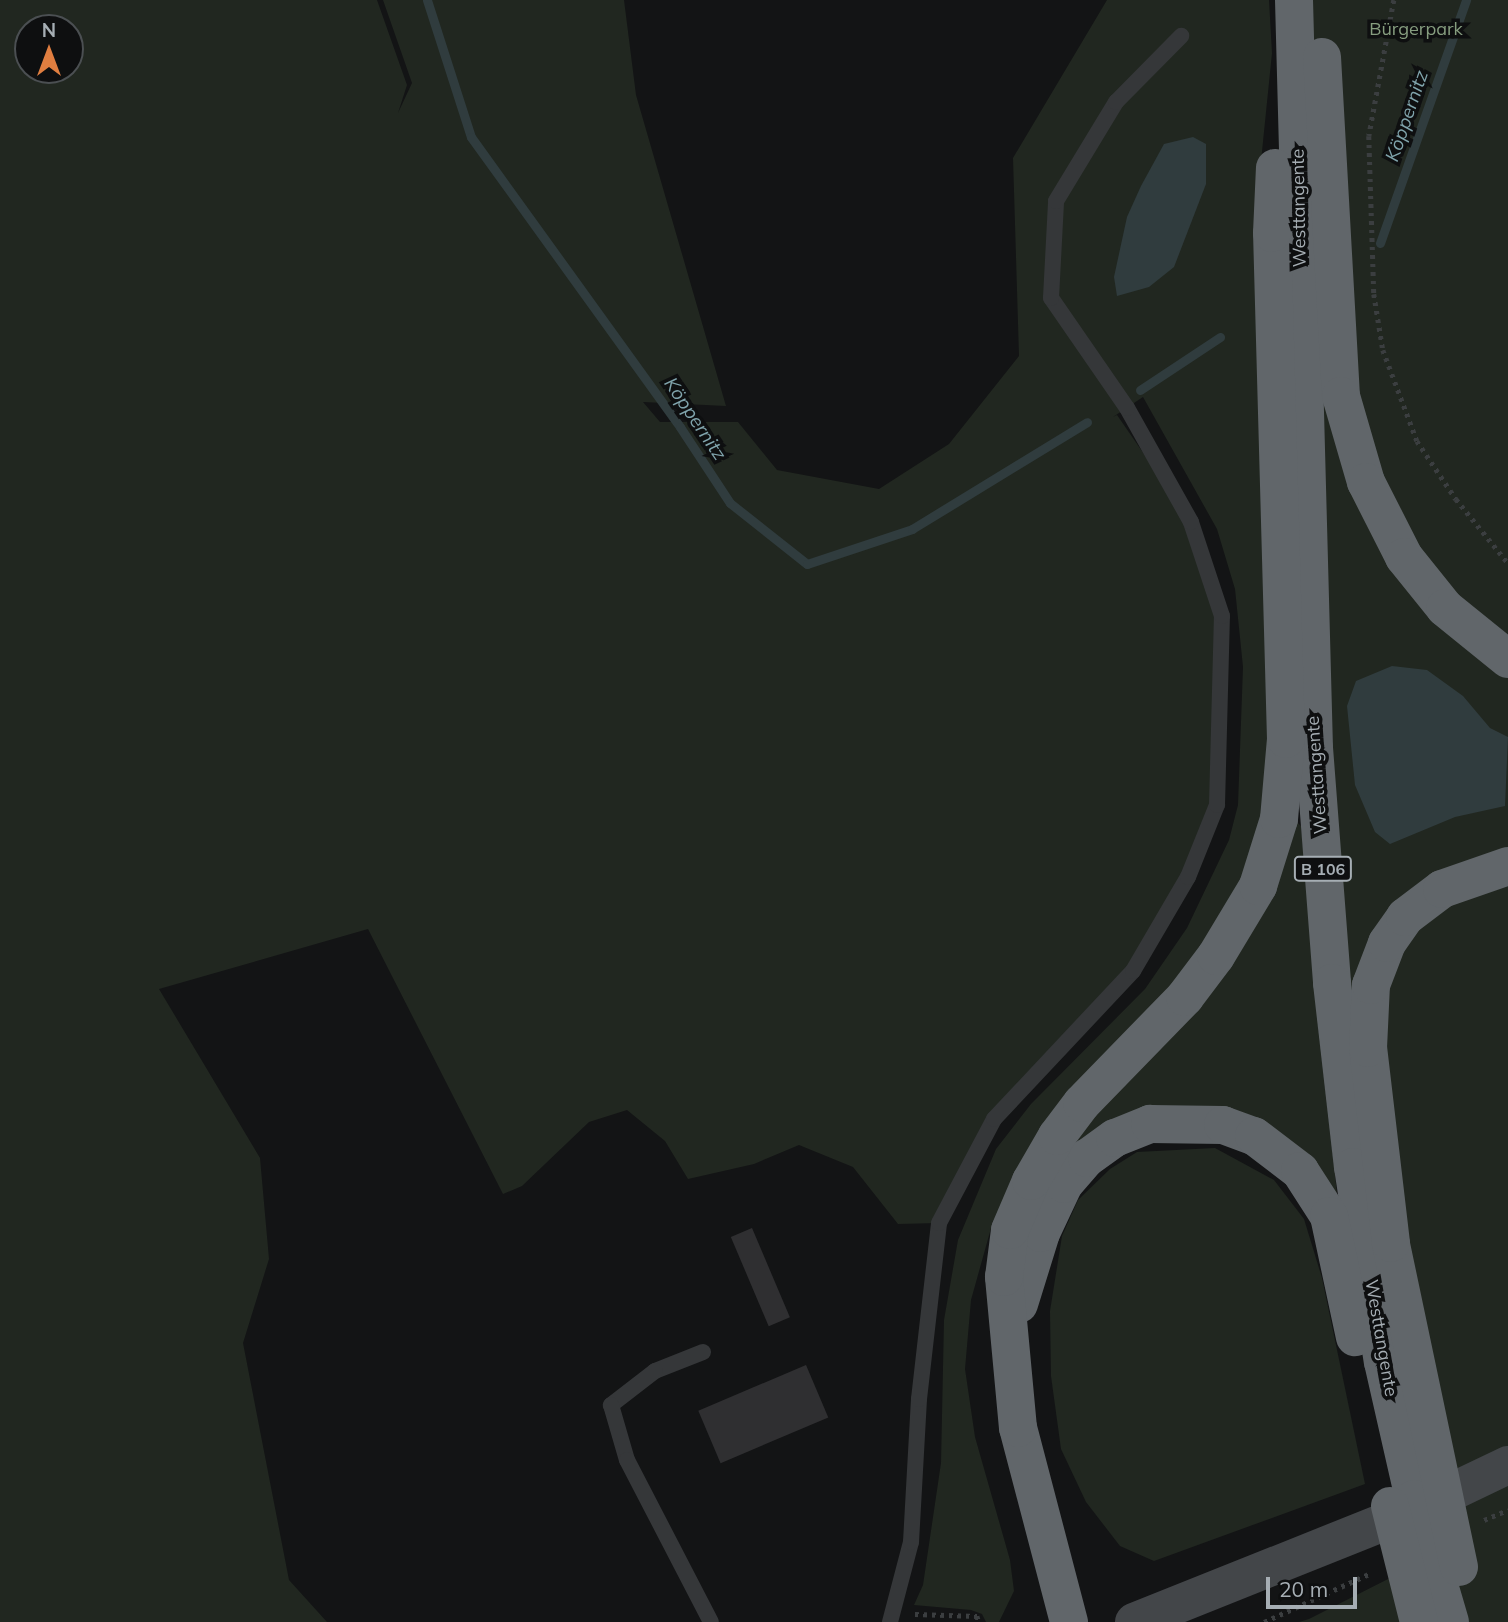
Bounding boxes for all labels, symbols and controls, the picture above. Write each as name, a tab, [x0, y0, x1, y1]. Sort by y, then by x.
north arrow	[14, 14, 84, 84]
text: N	[42, 18, 56, 42]
park label: Bürgerpark	[1369, 18, 1463, 40]
water label: Köppernitz	[1381, 67, 1433, 165]
street label: Westtangente	[1287, 149, 1311, 267]
water label: Köppernitz	[659, 373, 731, 465]
street label: Westtangente	[1302, 715, 1332, 835]
road number: B 106	[1293, 856, 1353, 882]
street label: Westtangente	[1360, 1278, 1402, 1398]
scale bar	[1270, 1562, 1361, 1606]
text: 20 m	[1279, 1576, 1328, 1602]

